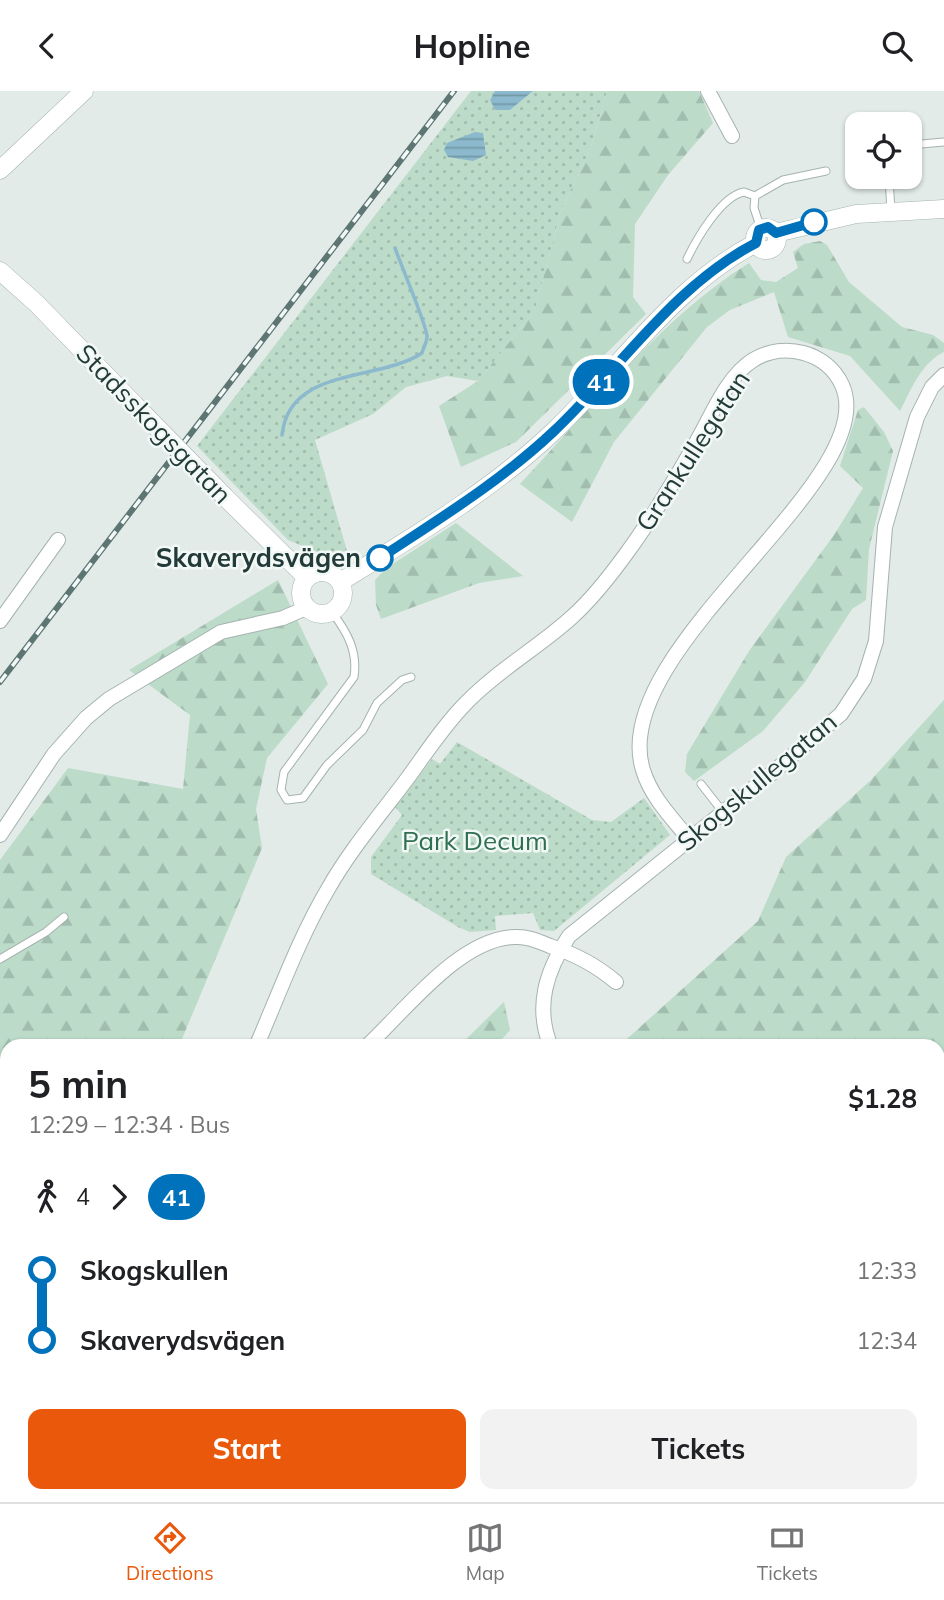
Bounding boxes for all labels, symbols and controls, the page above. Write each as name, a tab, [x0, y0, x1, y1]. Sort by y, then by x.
text: Hopline	[413, 26, 531, 66]
icon: back	[28, 27, 66, 65]
icon: search	[878, 27, 916, 65]
map controls	[845, 112, 922, 189]
button: locate	[845, 112, 922, 189]
unlabelled marker	[801, 209, 827, 235]
street label: Stadsskogsgatan	[70, 337, 239, 511]
line badge: 41	[570, 359, 632, 405]
street label: Grankullegatan	[628, 364, 757, 537]
text: 41	[587, 367, 615, 397]
place label: Skaverydsvägen	[156, 541, 361, 574]
marker: Skaverydsvägen	[367, 545, 393, 571]
street label: Skogskullegatan	[670, 705, 843, 858]
park label: Park Decum	[402, 824, 548, 857]
text: 5 min	[28, 1060, 128, 1108]
text: $1.28	[848, 1082, 917, 1115]
text: 12:29 – 12:34 · Bus	[28, 1110, 230, 1139]
icon: walk	[28, 1178, 66, 1216]
icon: forward	[100, 1178, 138, 1216]
text: 4	[76, 1182, 90, 1211]
text: 41	[162, 1182, 191, 1212]
text: Skogskullen	[80, 1254, 229, 1287]
text: 12:33	[857, 1256, 917, 1285]
text: Skaverydsvägen	[80, 1324, 285, 1357]
text: 12:34	[857, 1326, 917, 1355]
button: Start	[28, 1409, 466, 1489]
button: Tickets	[480, 1409, 917, 1489]
tab: Directions	[126, 1519, 214, 1585]
tab: Map	[466, 1519, 505, 1585]
tab: Tickets	[757, 1519, 818, 1585]

